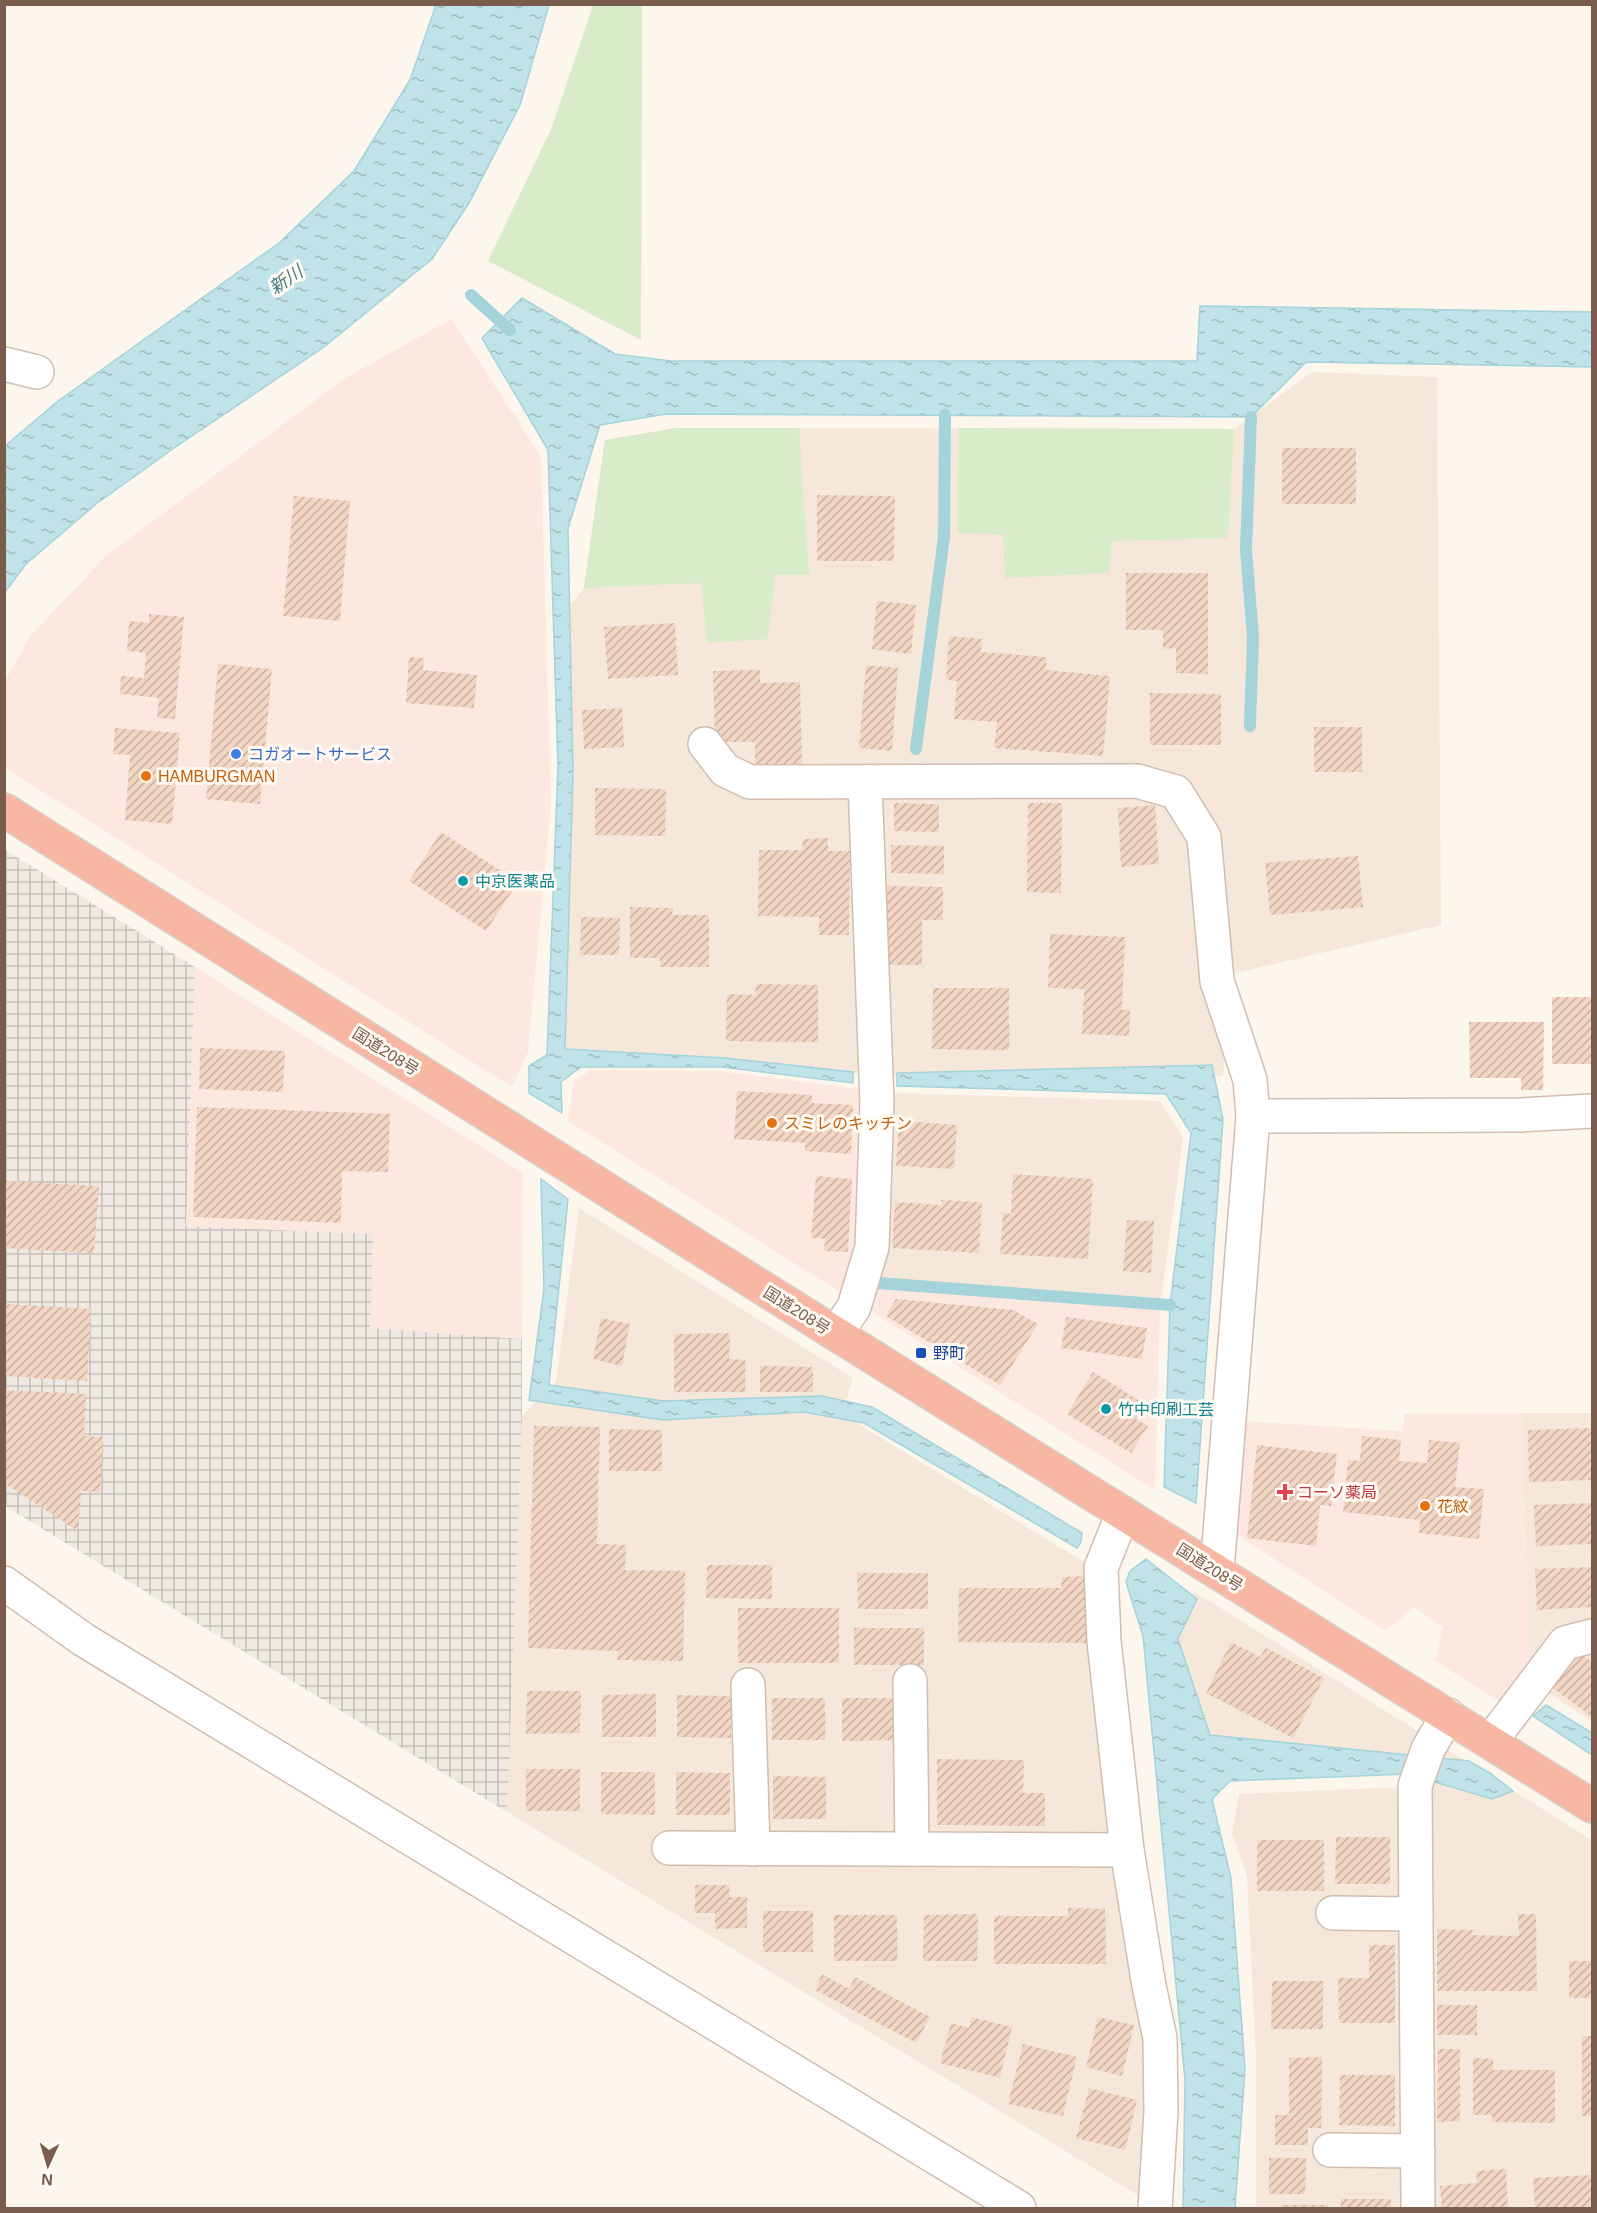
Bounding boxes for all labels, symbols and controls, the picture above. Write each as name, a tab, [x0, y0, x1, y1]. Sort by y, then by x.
water label: 新川	[265, 261, 308, 298]
place label: コガオートサービス	[248, 746, 392, 763]
marker: コガオートサービス	[229, 747, 243, 761]
place label: HAMBURGMAN	[158, 768, 275, 785]
marker: HAMBURGMAN	[139, 769, 153, 783]
place label: 中京医薬品	[475, 873, 555, 890]
marker: 中京医薬品	[456, 874, 470, 888]
street label: 国道208号	[350, 1024, 422, 1078]
place label: スミレのキッチン	[784, 1115, 912, 1132]
marker: スミレのキッチン	[765, 1116, 779, 1130]
street label: 国道208号	[761, 1283, 833, 1337]
place label: 野町	[933, 1345, 965, 1362]
marker: 野町	[914, 1346, 928, 1360]
place label: 竹中印刷工芸	[1118, 1401, 1214, 1418]
marker: 竹中印刷工芸	[1099, 1402, 1113, 1416]
place label: コーソ薬局	[1297, 1484, 1377, 1501]
marker: コーソ薬局	[1278, 1485, 1292, 1499]
place label: 花紋	[1437, 1498, 1469, 1515]
marker: 花紋	[1418, 1499, 1432, 1513]
street label: 国道208号	[1174, 1540, 1246, 1594]
north arrow	[18, 2135, 78, 2195]
text: N	[41, 2171, 53, 2188]

